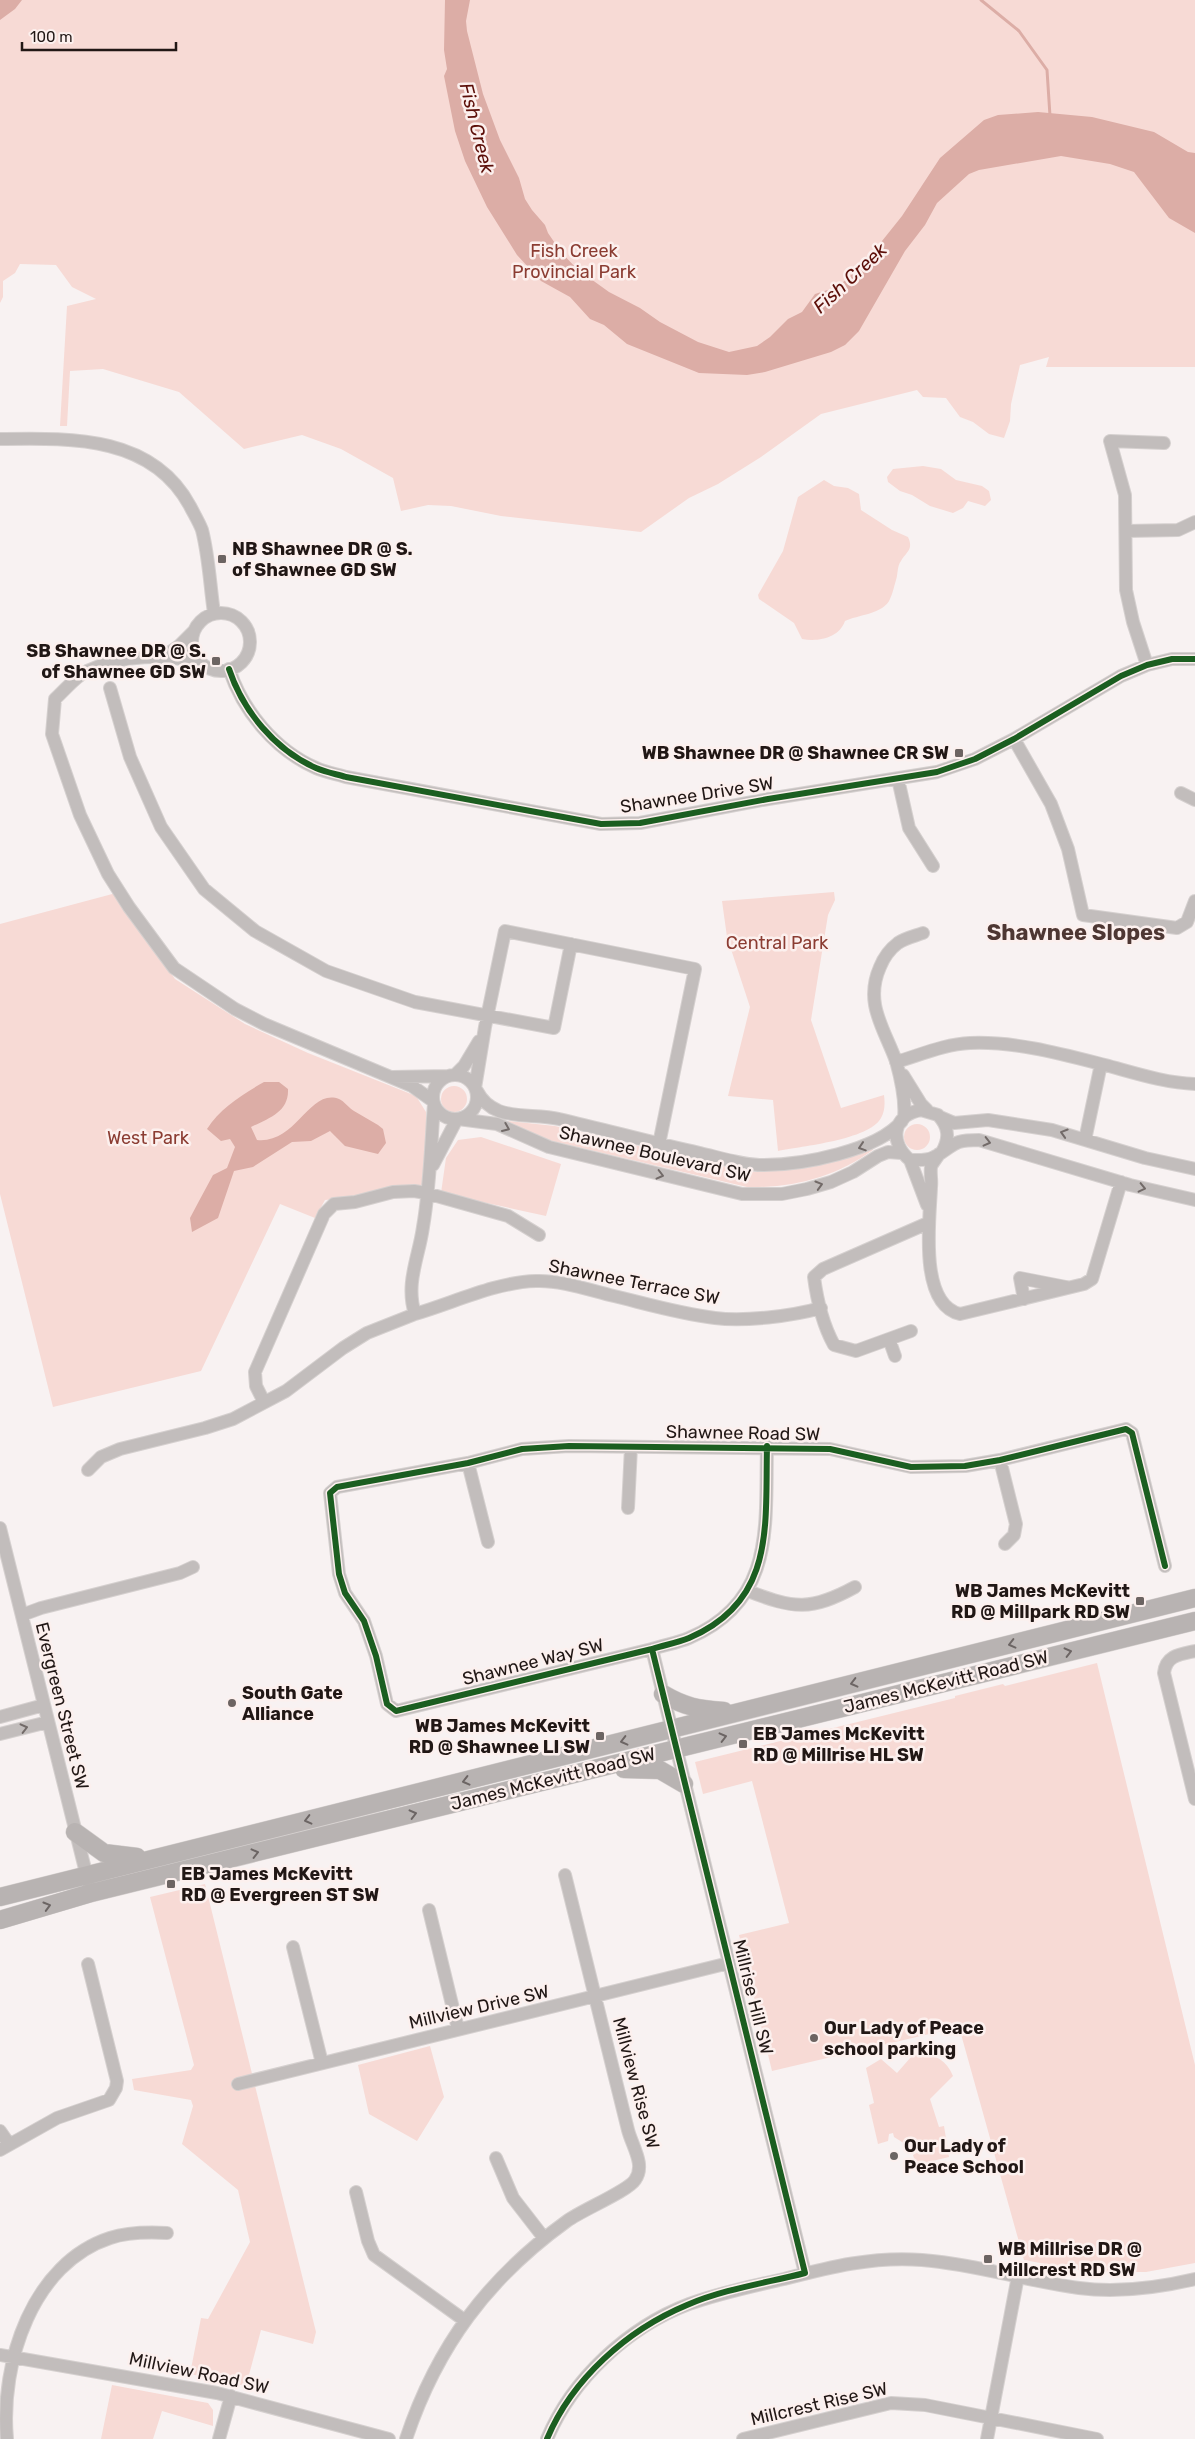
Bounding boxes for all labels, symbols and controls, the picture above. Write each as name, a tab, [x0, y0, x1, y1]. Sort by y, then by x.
scale bar	[22, 20, 176, 52]
text: 100 m	[30, 28, 72, 46]
water label: Fish Creek	[455, 80, 499, 176]
water label: Fish Creek	[808, 238, 892, 318]
park label: Fish Creek Provincial Park	[512, 240, 637, 283]
place label: NB Shawnee DR @ S. of Shawnee GD SW	[232, 538, 413, 581]
marker: NB Shawnee DR @ S. of Shawnee GD SW	[216, 553, 228, 565]
place label: SB Shawnee DR @ S. of Shawnee GD SW	[26, 640, 206, 683]
marker: SB Shawnee DR @ S. of Shawnee GD SW	[210, 655, 222, 667]
place label: WB Shawnee DR @ Shawnee CR SW	[642, 742, 949, 764]
marker: WB Shawnee DR @ Shawnee CR SW	[953, 747, 965, 759]
street label: Shawnee Drive SW	[619, 772, 775, 818]
district label: Shawnee Slopes	[987, 919, 1165, 946]
park label: Central Park	[726, 932, 829, 954]
one-way arrow	[501, 1121, 510, 1132]
street label: Shawnee Boulevard SW	[557, 1121, 753, 1187]
park label: West Park	[107, 1127, 190, 1149]
one-way arrow	[1060, 1129, 1068, 1139]
one-way arrow	[982, 1136, 991, 1147]
one-way arrow	[858, 1141, 866, 1151]
one-way arrow	[656, 1170, 664, 1180]
one-way arrow	[815, 1180, 823, 1190]
one-way arrow	[1138, 1182, 1147, 1193]
street label: Shawnee Terrace SW	[547, 1255, 721, 1309]
street label: Shawnee Road SW	[666, 1421, 820, 1445]
place label: WB James McKevitt RD @ Millpark RD SW	[951, 1580, 1130, 1623]
marker: WB James McKevitt RD @ Millpark RD SW	[1134, 1595, 1146, 1607]
street label: Evergreen Street SW	[31, 1620, 93, 1792]
street label: Shawnee Way SW	[460, 1634, 606, 1690]
one-way arrow	[1007, 1638, 1016, 1649]
street label: James McKevitt Road SW	[841, 1646, 1051, 1718]
one-way arrow	[1063, 1647, 1072, 1658]
one-way arrow	[850, 1677, 859, 1688]
place label: South Gate Alliance	[242, 1682, 343, 1725]
marker: South Gate Alliance	[226, 1697, 238, 1709]
place label: WB James McKevitt RD @ Shawnee LI SW	[409, 1715, 590, 1758]
one-way arrow	[20, 1723, 29, 1734]
place label: EB James McKevitt RD @ Millrise HL SW	[753, 1723, 925, 1766]
marker: WB James McKevitt RD @ Shawnee LI SW	[594, 1730, 606, 1742]
one-way arrow	[718, 1732, 727, 1743]
one-way arrow	[619, 1735, 628, 1746]
marker: EB James McKevitt RD @ Millrise HL SW	[737, 1738, 749, 1750]
street label: James McKevitt Road SW	[448, 1743, 658, 1815]
one-way arrow	[462, 1775, 470, 1785]
one-way arrow	[408, 1809, 417, 1820]
one-way arrow	[304, 1814, 313, 1825]
one-way arrow	[251, 1848, 260, 1859]
place label: EB James McKevitt RD @ Evergreen ST SW	[181, 1863, 379, 1906]
marker: EB James McKevitt RD @ Evergreen ST SW	[165, 1878, 177, 1890]
one-way arrow	[42, 1901, 50, 1911]
street label: Millrise Hill SW	[728, 1937, 778, 2057]
street label: Millview Drive SW	[407, 1980, 551, 2034]
street label: Millview Rise SW	[608, 2015, 664, 2151]
place label: Our Lady of Peace school parking	[824, 2017, 984, 2060]
marker: Our Lady of Peace school parking	[808, 2032, 820, 2044]
place label: Our Lady of Peace School	[904, 2135, 1024, 2178]
marker: Our Lady of Peace School	[888, 2150, 900, 2162]
place label: WB Millrise DR @ Millcrest RD SW	[998, 2238, 1142, 2281]
marker: WB Millrise DR @ Millcrest RD SW	[982, 2253, 994, 2265]
street label: Millview Road SW	[127, 2347, 271, 2399]
street label: Millcrest Rise SW	[748, 2378, 890, 2430]

